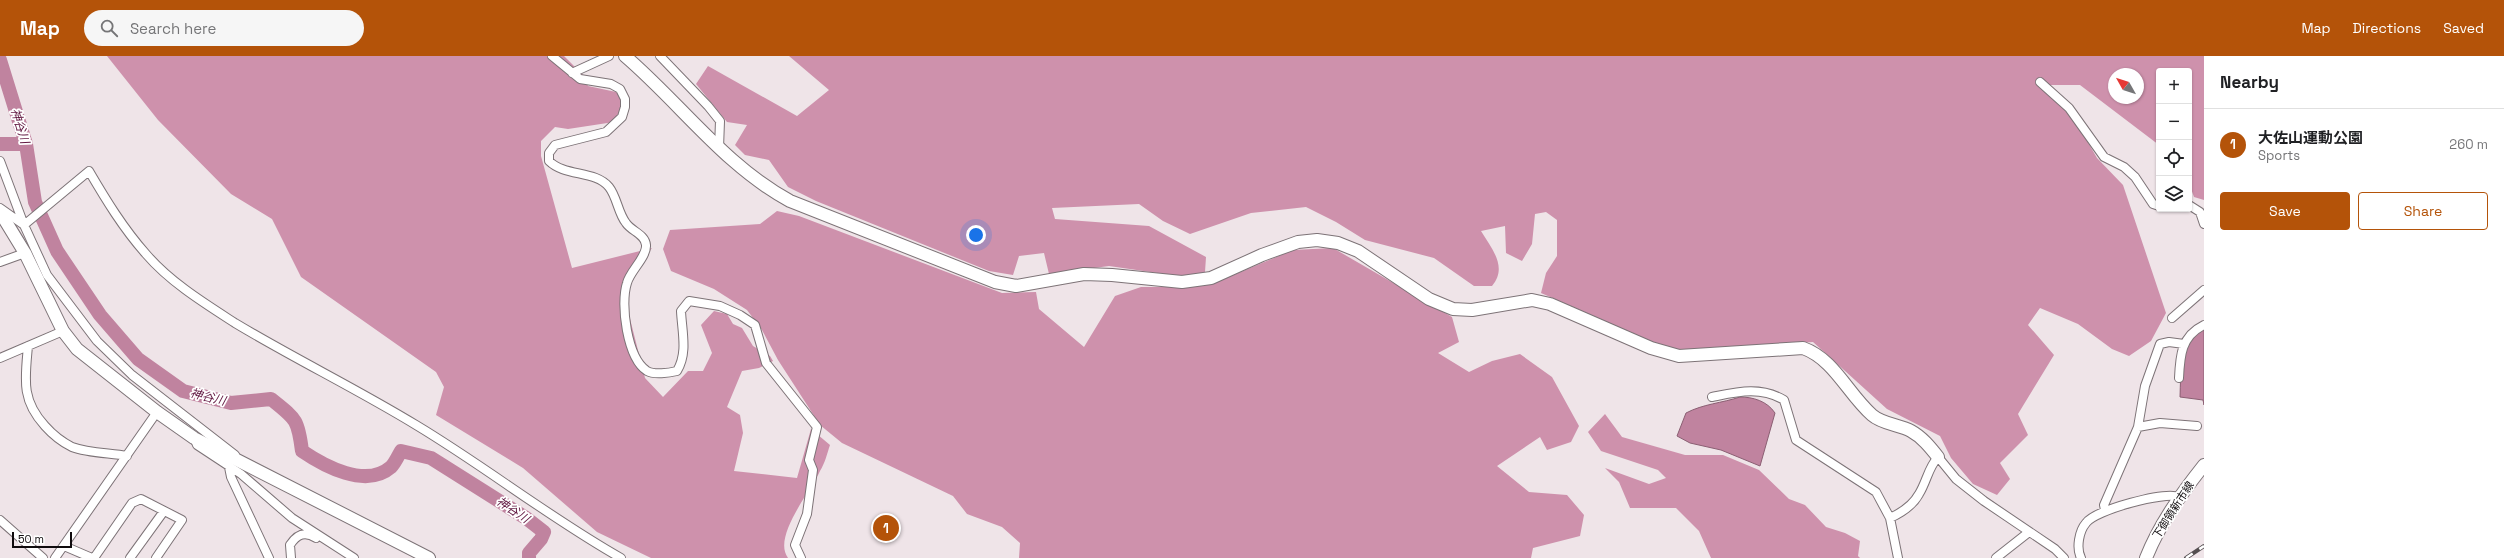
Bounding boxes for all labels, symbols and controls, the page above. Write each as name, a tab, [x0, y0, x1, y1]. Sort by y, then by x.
search box	[84, 10, 364, 46]
text: Map	[20, 16, 60, 41]
icon: search	[98, 17, 120, 39]
text: Search here	[130, 19, 216, 38]
text: Map	[2301, 19, 2331, 37]
text: Directions	[2353, 19, 2421, 37]
text: Saved	[2443, 19, 2484, 37]
north arrow	[2108, 68, 2144, 104]
map controls	[2156, 68, 2192, 212]
button: +	[2156, 68, 2192, 104]
text: Nearby	[2220, 71, 2279, 93]
button: −	[2156, 104, 2192, 140]
water label: 神谷川	[7, 106, 33, 147]
text: 大佐山運動公園	[2258, 128, 2363, 147]
text: 1	[2230, 136, 2236, 153]
text: 260 m	[2449, 136, 2488, 153]
button: locate	[2156, 140, 2192, 176]
text: Sports	[2258, 147, 2300, 164]
button: layers	[2156, 176, 2192, 212]
button: Save	[2220, 192, 2350, 230]
button: Share	[2358, 192, 2488, 230]
your location	[966, 225, 986, 245]
water label: 神谷川	[189, 385, 229, 410]
street label: 下御領新市線	[2149, 479, 2197, 541]
water label: 神谷川	[494, 493, 534, 528]
pin: 1	[873, 513, 899, 543]
scale bar	[12, 530, 72, 549]
text: 50 m	[18, 532, 44, 546]

